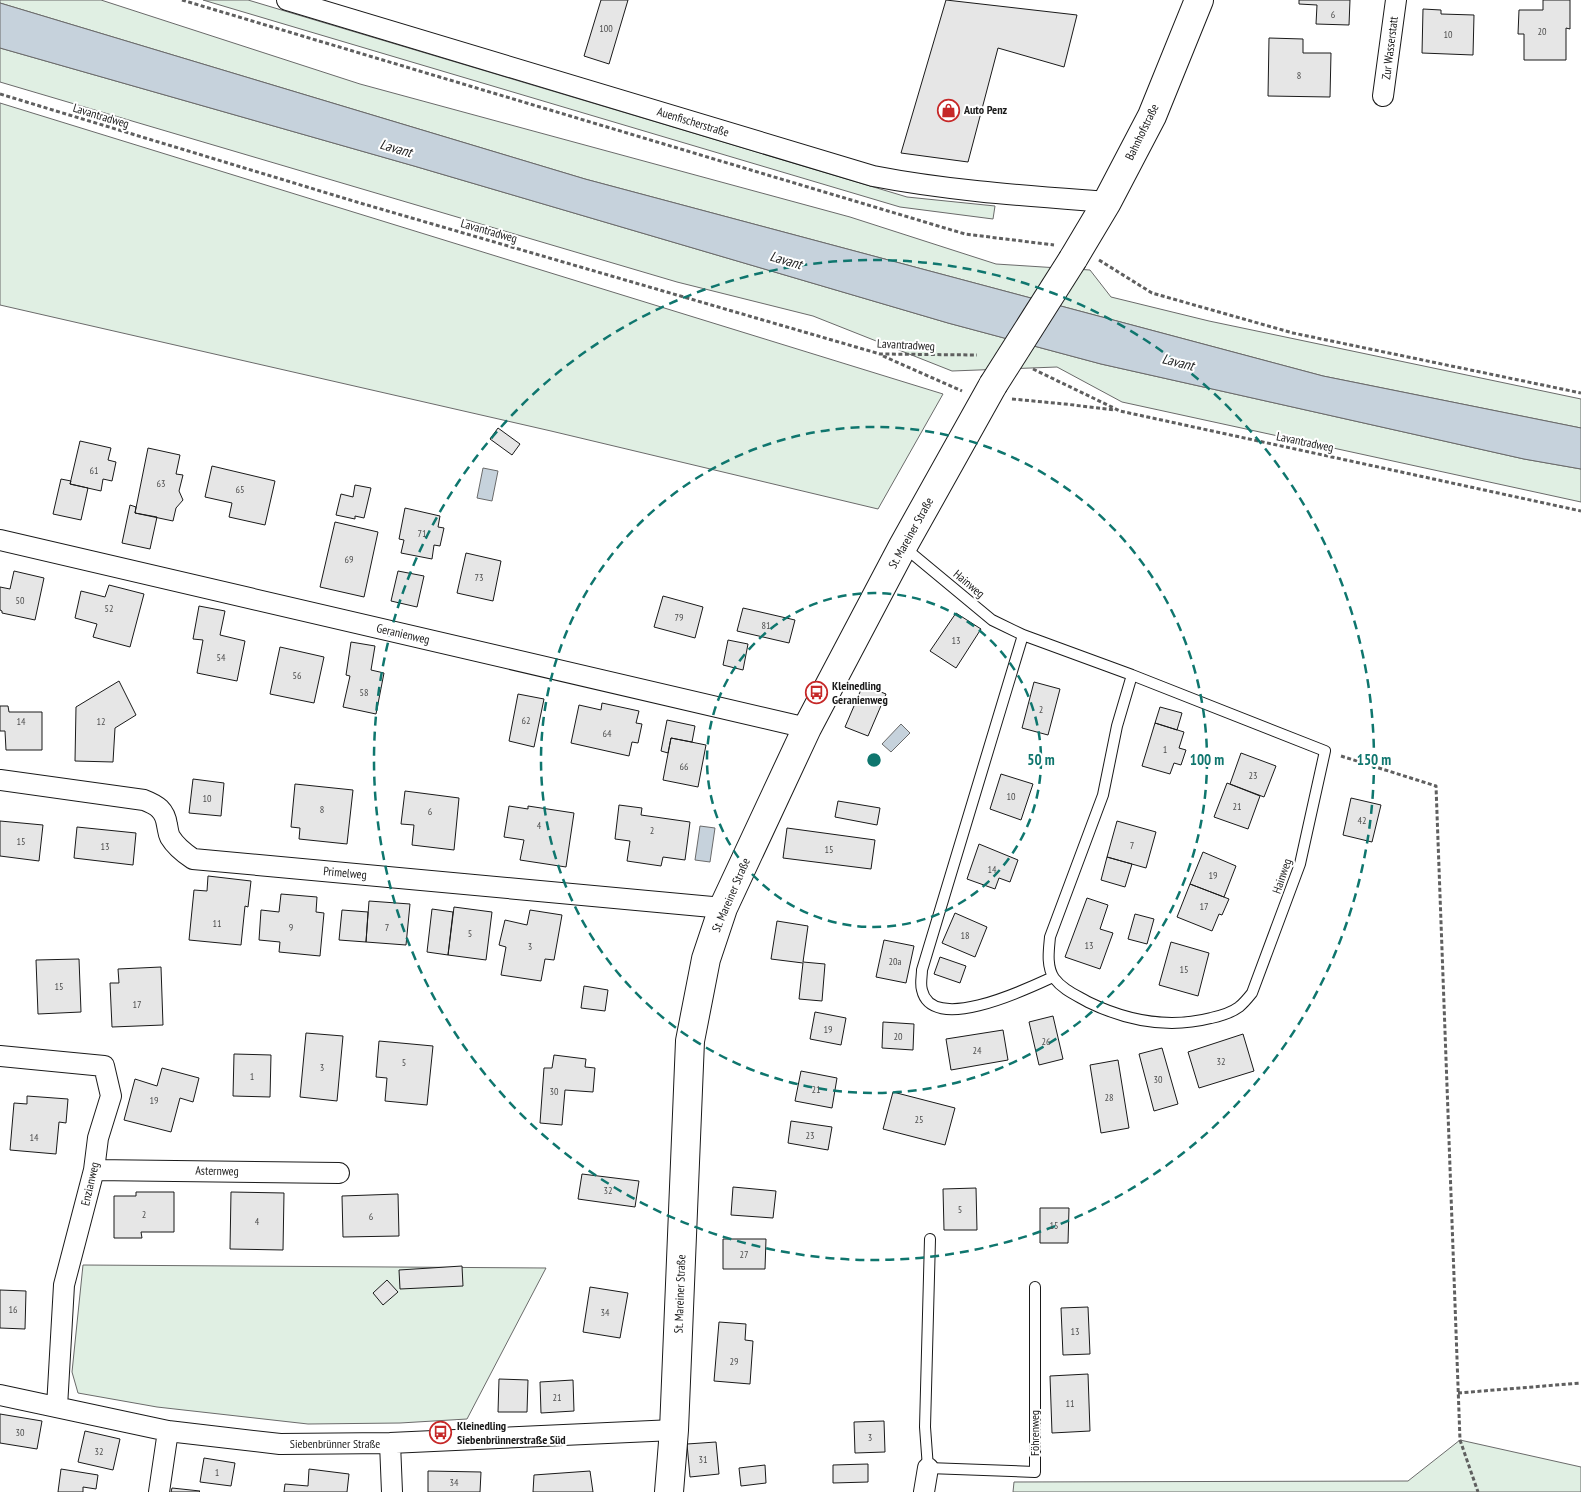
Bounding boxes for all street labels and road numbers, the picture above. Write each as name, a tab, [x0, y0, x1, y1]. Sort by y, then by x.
street label: Zur Wasserstatt	[1378, 15, 1401, 80]
street label: Lavantradweg	[71, 100, 131, 131]
street label: Bahnhofstraße	[1122, 101, 1162, 162]
street label: Auenfischerstraße	[655, 103, 731, 140]
street label: Lavantradweg	[459, 215, 519, 246]
street label: Lavantradweg	[877, 335, 935, 354]
street label: Lavantradweg	[1275, 428, 1335, 455]
street label: St. Mareiner Straße	[885, 495, 936, 571]
street label: Hainweg	[951, 566, 988, 601]
street label: Geranienweg	[375, 620, 431, 647]
street label: St. Mareiner Straße	[708, 855, 753, 934]
street label: Hainweg	[1269, 856, 1294, 895]
street label: Primelweg	[323, 863, 367, 882]
street label: Enzianweg	[77, 1161, 102, 1207]
street label: Asternweg	[195, 1163, 239, 1178]
street label: St. Mareiner Straße	[671, 1254, 688, 1334]
street label: Föhrenweg	[1027, 1410, 1042, 1456]
street label: Siebenbrünner Straße	[290, 1436, 380, 1451]

